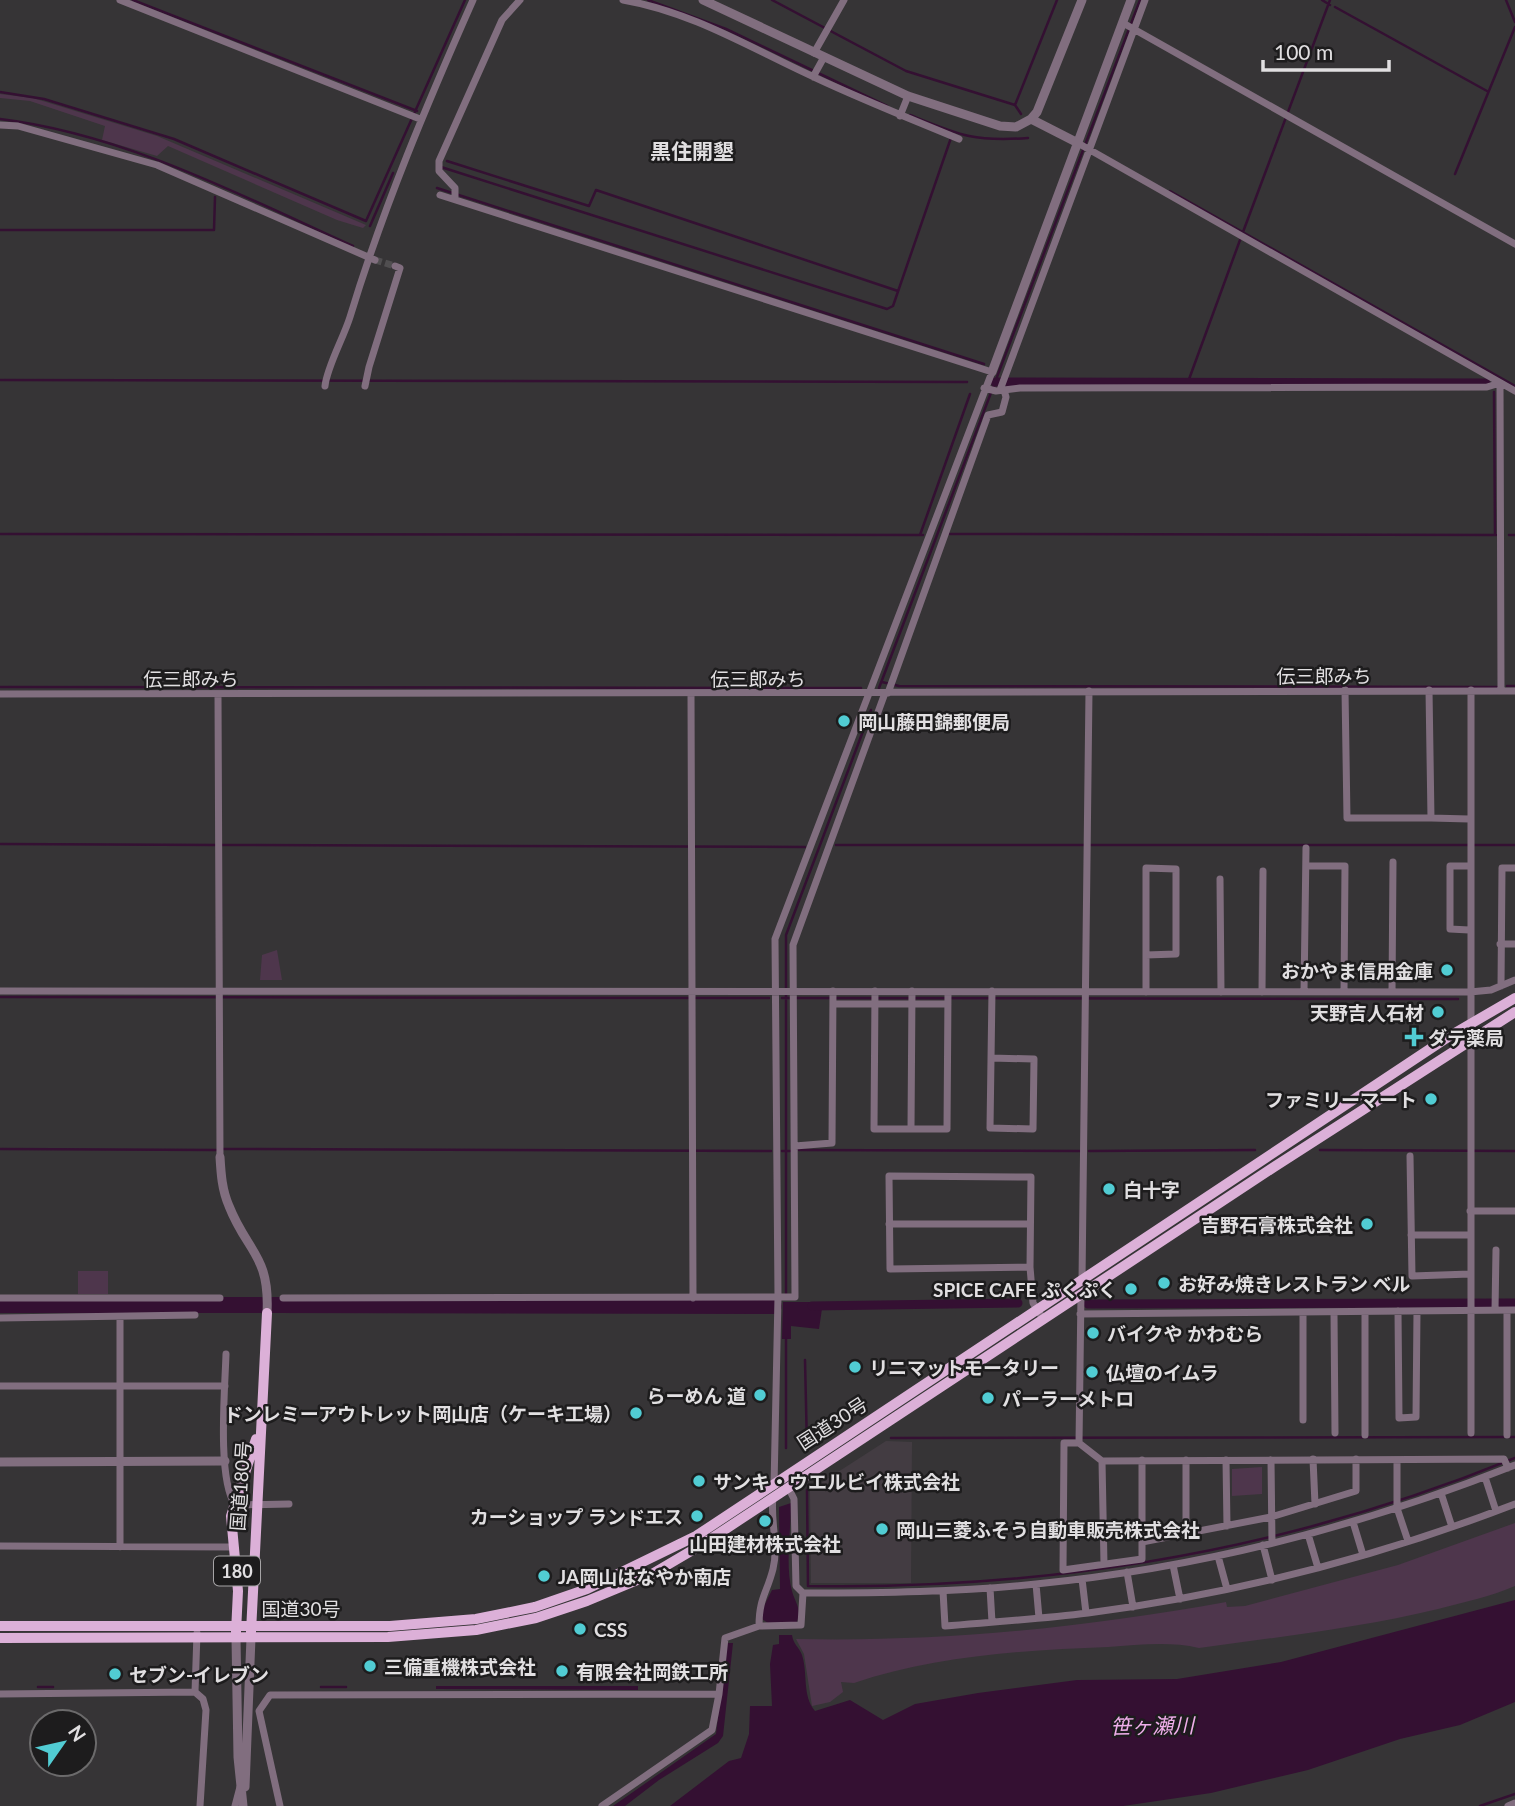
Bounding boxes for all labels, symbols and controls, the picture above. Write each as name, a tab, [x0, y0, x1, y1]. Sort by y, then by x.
scale bar	[1263, 28, 1389, 72]
text: 100 m	[1274, 39, 1333, 64]
district label: 黒住開墾	[650, 138, 734, 163]
street label: 伝三郎みち	[1276, 664, 1372, 687]
street label: 伝三郎みち	[143, 667, 239, 690]
street label: 伝三郎みち	[710, 667, 806, 690]
place label: 岡山藤田錦郵便局	[858, 710, 1010, 733]
marker: 岡山藤田錦郵便局	[836, 713, 852, 729]
place label: おかやま信用金庫	[1281, 959, 1433, 982]
marker: おかやま信用金庫	[1439, 962, 1455, 978]
place label: 天野吉人石材	[1310, 1001, 1424, 1024]
marker: 天野吉人石材	[1430, 1004, 1446, 1020]
place label: ダテ薬局	[1428, 1026, 1504, 1049]
marker: ダテ薬局	[1406, 1029, 1422, 1045]
place label: ファミリーマート	[1265, 1088, 1417, 1111]
marker: ファミリーマート	[1423, 1091, 1439, 1107]
place label: 白十字	[1123, 1178, 1180, 1201]
marker: 白十字	[1101, 1181, 1117, 1197]
place label: 吉野石膏株式会社	[1201, 1213, 1353, 1236]
marker: 吉野石膏株式会社	[1359, 1216, 1375, 1232]
place label: お好み焼きレストラン ベル	[1178, 1272, 1411, 1295]
marker: お好み焼きレストラン ベル	[1156, 1275, 1172, 1291]
place label: SPICE CAFE ぷくぷく	[933, 1278, 1117, 1301]
marker: SPICE CAFE ぷくぷく	[1123, 1281, 1139, 1297]
place label: バイクや かわむら	[1107, 1322, 1263, 1345]
marker: バイクや かわむら	[1085, 1325, 1101, 1341]
place label: リニマットモータリー	[869, 1356, 1059, 1379]
marker: リニマットモータリー	[847, 1359, 863, 1375]
place label: 仏壇のイムラ	[1106, 1361, 1219, 1384]
marker: 仏壇のイムラ	[1084, 1364, 1100, 1380]
place label: らーめん 道	[646, 1384, 746, 1407]
marker: らーめん 道	[752, 1387, 768, 1403]
place label: パーラーメトロ	[1002, 1387, 1134, 1410]
marker: パーラーメトロ	[980, 1390, 996, 1406]
street label: 国道30号	[793, 1392, 871, 1454]
place label: ドンレミーアウトレット岡山店（ケーキ工場）	[224, 1402, 622, 1425]
marker: ドンレミーアウトレット岡山店（ケーキ工場）	[628, 1405, 644, 1421]
street label: 国道180号	[225, 1440, 255, 1532]
place label: サンキ・ウエルビイ株式会社	[713, 1470, 960, 1493]
marker: サンキ・ウエルビイ株式会社	[691, 1473, 707, 1489]
place label: カーショップ ランドエス	[470, 1505, 683, 1528]
marker: カーショップ ランドエス	[689, 1508, 705, 1524]
marker: 山田建材株式会社	[757, 1513, 773, 1529]
place label: 岡山三菱ふそう自動車販売株式会社	[896, 1518, 1200, 1541]
marker: 岡山三菱ふそう自動車販売株式会社	[874, 1521, 890, 1537]
place label: 山田建材株式会社	[689, 1532, 841, 1555]
road number: 180	[214, 1556, 260, 1586]
place label: JA岡山はなやか南店	[558, 1565, 731, 1588]
marker: JA岡山はなやか南店	[536, 1568, 552, 1584]
street label: 国道30号	[261, 1597, 341, 1620]
place label: CSS	[594, 1618, 627, 1641]
marker: CSS	[572, 1621, 588, 1637]
place label: 三備重機株式会社	[384, 1655, 536, 1678]
marker: 三備重機株式会社	[362, 1658, 378, 1674]
place label: 有限会社岡鉄工所	[576, 1660, 728, 1683]
place label: セブン-イレブン	[129, 1663, 269, 1686]
marker: 有限会社岡鉄工所	[554, 1663, 570, 1679]
marker: セブン-イレブン	[107, 1666, 123, 1682]
north arrow	[28, 1708, 98, 1778]
water label: 笹ヶ瀬川	[1110, 1712, 1196, 1738]
text: N	[64, 1721, 91, 1746]

